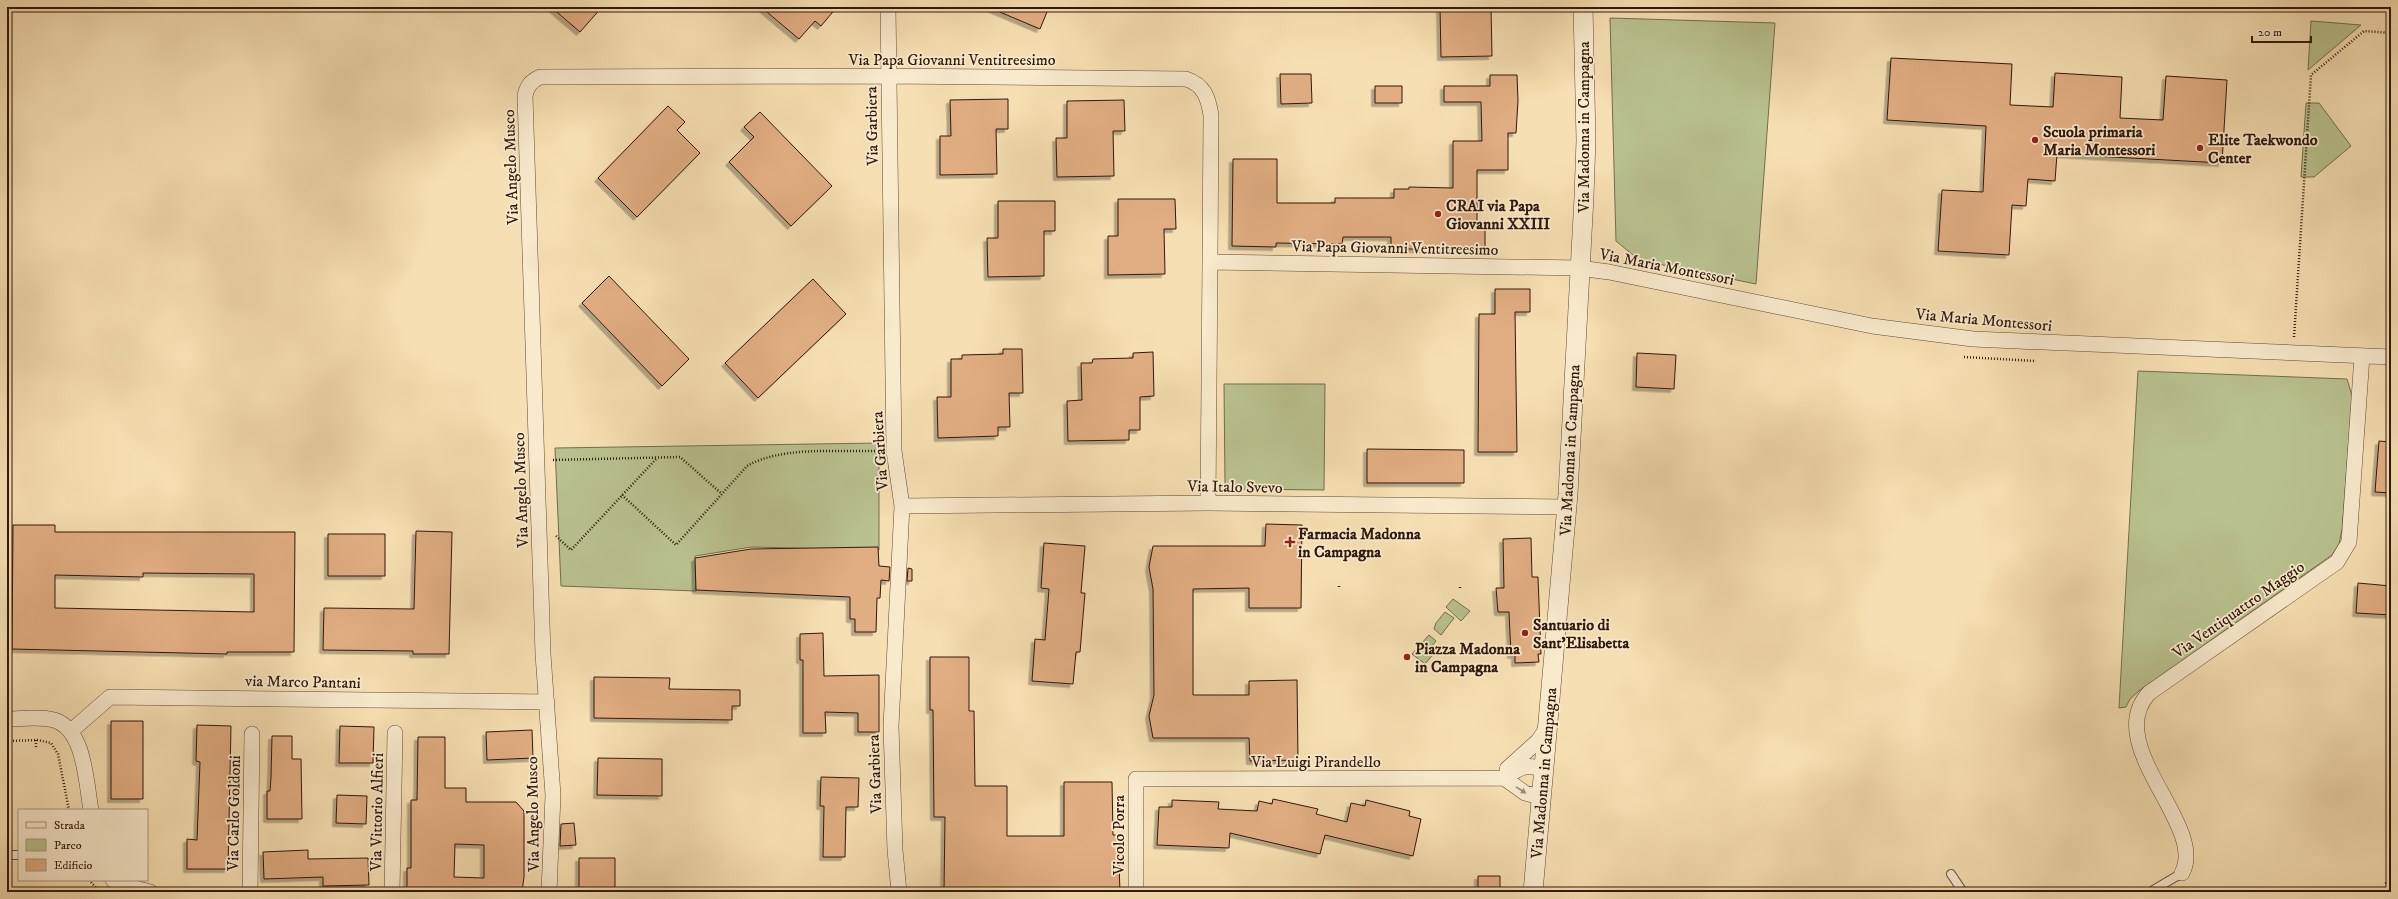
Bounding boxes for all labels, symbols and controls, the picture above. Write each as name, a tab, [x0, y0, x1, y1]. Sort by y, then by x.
scale bar	[2252, 18, 2311, 44]
text: 20 m	[2258, 25, 2282, 40]
street label: Via Madonna in Campagna	[1574, 41, 1594, 214]
street label: Via Papa Giovanni Ventitreesimo	[848, 50, 1056, 70]
street label: Via Garbiera	[861, 86, 883, 167]
street label: Via Angelo Musco	[499, 109, 523, 226]
place label: Scuola primaria Maria Montessori	[2043, 122, 2155, 160]
place label: Elite Taekwondo Center	[2208, 130, 2318, 168]
marker: Scuola primaria Maria Montessori	[2030, 135, 2040, 145]
marker: Elite Taekwondo Center	[2195, 143, 2205, 153]
place label: CRAI via Papa Giovanni XXIII	[1446, 196, 1551, 234]
marker: CRAI via Papa Giovanni XXIII	[1433, 209, 1443, 219]
street label: Via Papa Giovanni Ventitreesimo	[1290, 236, 1499, 260]
street label: Via Maria Montessori	[1597, 244, 1736, 290]
street label: Via Maria Montessori	[1914, 304, 2053, 336]
street label: Via Madonna in Campagna	[1555, 364, 1584, 537]
street label: Via Garbiera	[867, 410, 893, 492]
street label: Via Angelo Musco	[509, 432, 533, 549]
street label: Via Italo Svevo	[1186, 476, 1283, 498]
place label: Farmacia Madonna in Campagna	[1298, 524, 1422, 562]
marker: Farmacia Madonna in Campagna	[1285, 537, 1295, 547]
street label: Via Ventiquattro Maggio	[2168, 557, 2309, 663]
place label: Santuario di Sant'Elisabetta	[1533, 615, 1630, 653]
marker: Santuario di Sant'Elisabetta	[1520, 628, 1530, 638]
place label: Piazza Madonna in Campagna	[1415, 639, 1521, 677]
marker: Piazza Madonna in Campagna	[1402, 652, 1412, 662]
street label: via Marco Pantani	[244, 671, 361, 693]
street label: Via Madonna in Campagna	[1526, 687, 1561, 860]
street label: Via Garbiera	[864, 734, 886, 815]
street label: Via Luigi Pirandello	[1250, 752, 1381, 772]
street label: Via Vittorio Alfieri	[366, 753, 388, 872]
street label: Via Carlo Goldoni	[223, 755, 245, 872]
street label: Via Angelo Musco	[522, 756, 544, 873]
one-way arrow	[1516, 786, 1526, 794]
street label: Vicolo Porra	[1109, 795, 1129, 876]
legend	[18, 809, 148, 881]
text: Strada	[54, 818, 86, 833]
text: Parco	[54, 838, 82, 853]
text: Edificio	[54, 858, 93, 873]

